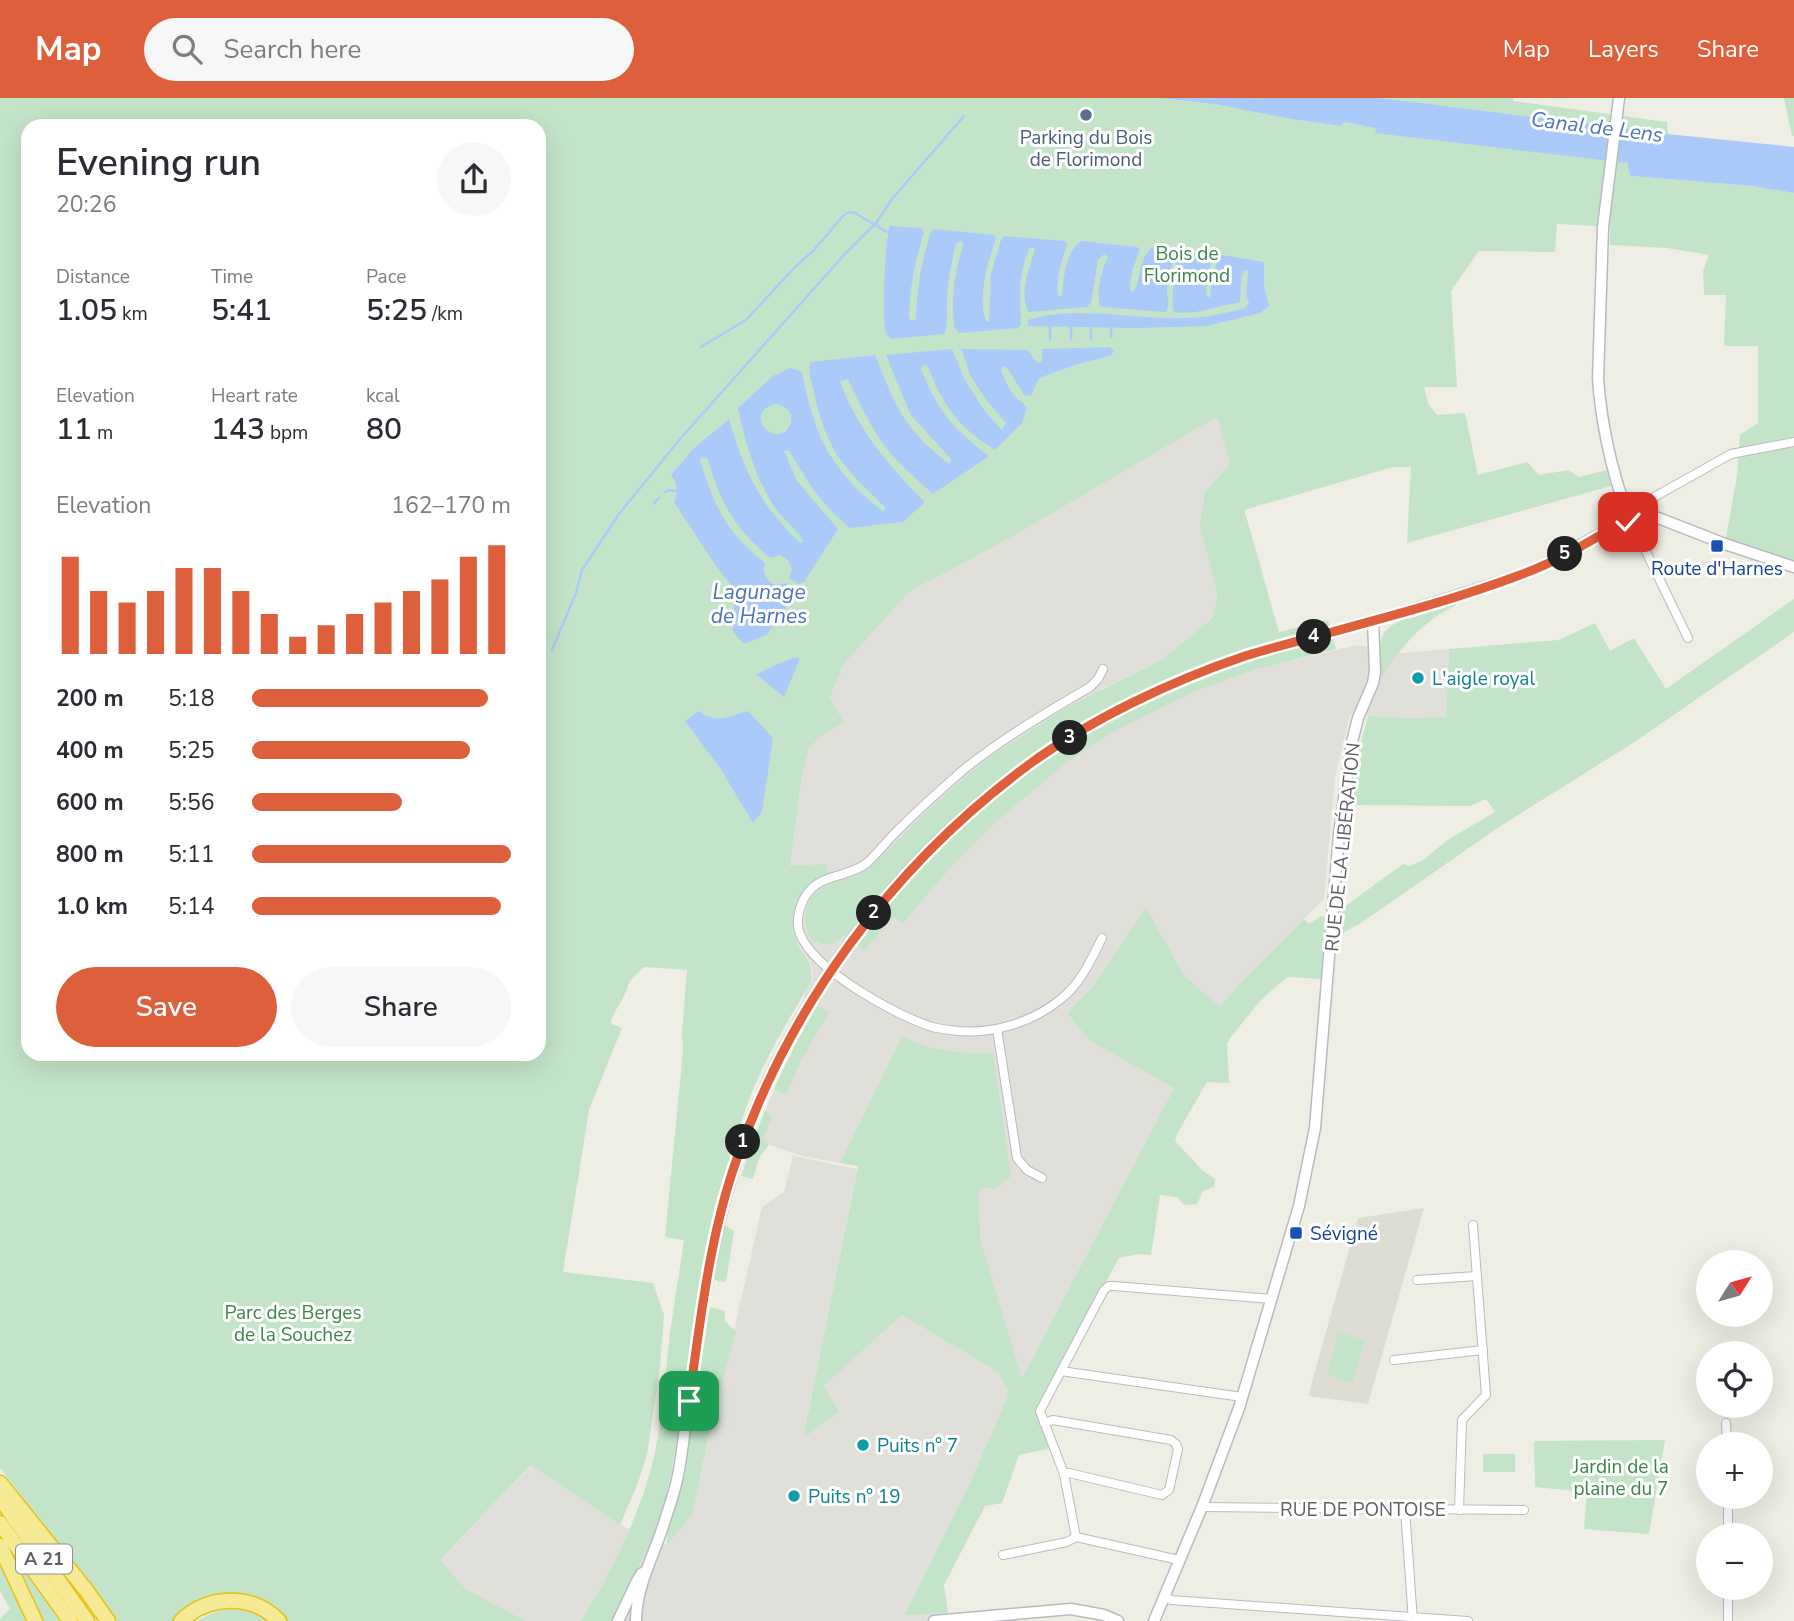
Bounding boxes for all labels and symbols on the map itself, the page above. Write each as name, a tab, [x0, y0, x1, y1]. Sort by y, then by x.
water label: Canal de Lens	[1529, 105, 1665, 149]
marker: Parking du Bois de Florimond	[1078, 107, 1094, 123]
place label: Parking du Bois de Florimond	[1020, 125, 1152, 173]
park label: Bois de Florimond	[1144, 241, 1230, 289]
pin	[1598, 492, 1658, 552]
pin: 5	[1548, 536, 1582, 572]
marker: Route d'Harnes	[1709, 538, 1725, 554]
place label: Route d'Harnes	[1651, 556, 1783, 582]
water label: Lagunage de Harnes	[711, 578, 807, 630]
pin: 4	[1296, 620, 1332, 654]
place label: L'aigle royal	[1432, 666, 1535, 692]
marker: L'aigle royal	[1410, 670, 1426, 686]
pin: 3	[1052, 720, 1088, 756]
street label: RUE DE LA LIBÉRATION	[1319, 741, 1367, 953]
pin: 2	[856, 896, 892, 930]
pin: 1	[726, 1124, 760, 1160]
place label: Sévigné	[1310, 1221, 1378, 1247]
marker: Sévigné	[1288, 1225, 1304, 1241]
north arrow	[1696, 1250, 1773, 1326]
park label: Parc des Berges de la Souchez	[224, 1300, 362, 1348]
pin	[659, 1371, 719, 1431]
place label: Puits n° 7	[877, 1433, 958, 1459]
marker: Puits n° 7	[855, 1437, 871, 1453]
park label: Jardin de la plaine du 7	[1572, 1454, 1669, 1502]
place label: Puits n° 19	[808, 1484, 901, 1510]
marker: Puits n° 19	[786, 1488, 802, 1504]
street label: RUE DE PONTOISE	[1280, 1497, 1446, 1523]
road number: A 21	[16, 1544, 72, 1574]

